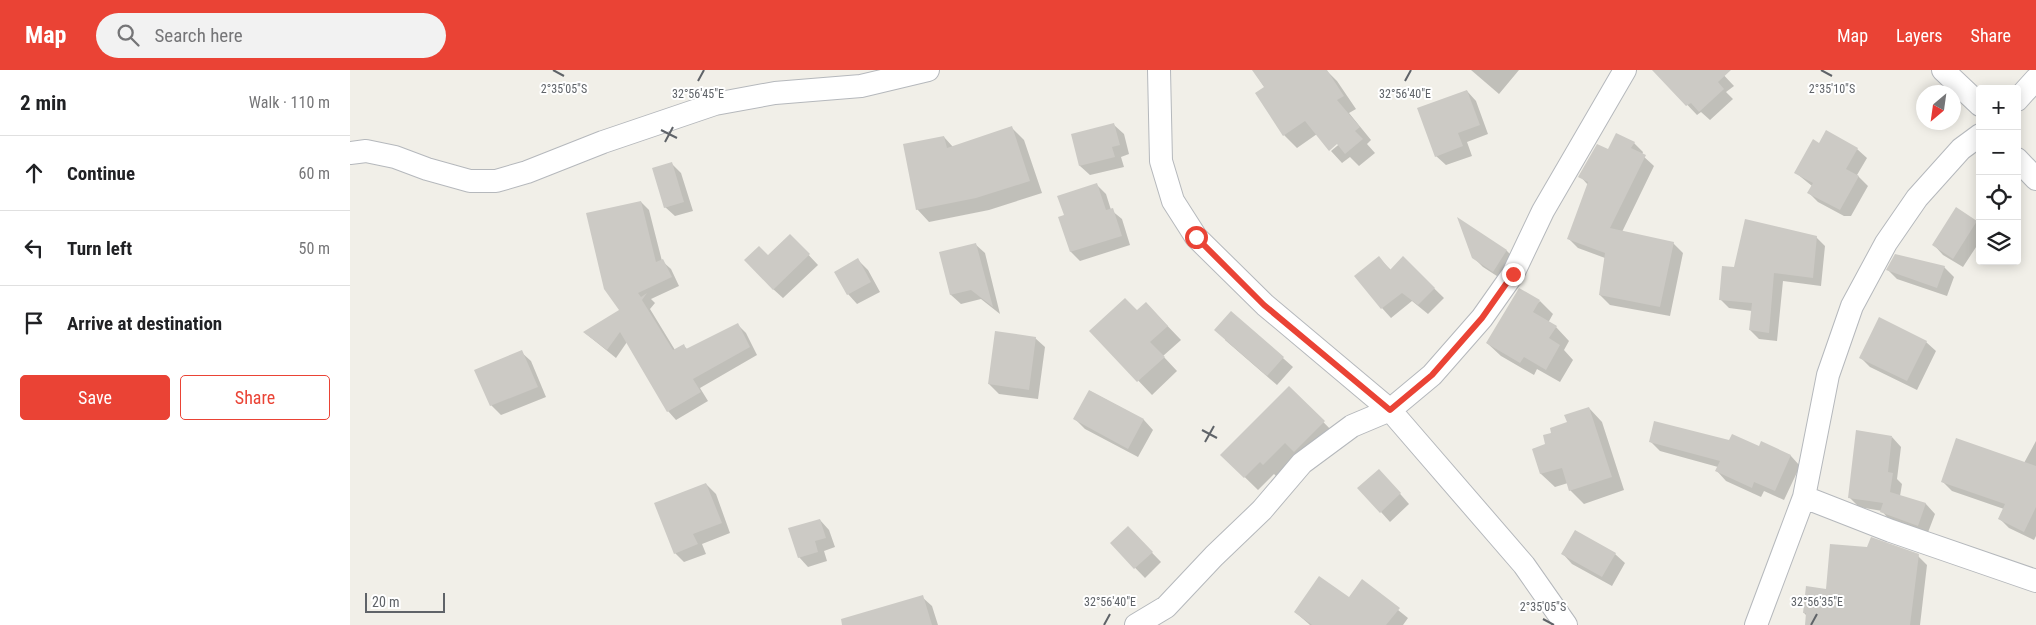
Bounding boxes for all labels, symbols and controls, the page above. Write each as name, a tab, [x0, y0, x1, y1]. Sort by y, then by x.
search box	[96, 13, 446, 58]
text: Map	[25, 21, 66, 49]
icon: search	[114, 21, 142, 49]
text: Search here	[154, 24, 243, 47]
text: Map	[1837, 25, 1868, 46]
text: Layers	[1896, 25, 1943, 46]
text: Share	[1971, 25, 2011, 46]
text: 2°35'05"S	[541, 82, 587, 96]
text: 2°35'10"S	[1809, 82, 1855, 96]
north arrow	[1916, 85, 1961, 130]
map controls	[1976, 85, 2021, 265]
button: +	[1976, 85, 2021, 130]
text: 32°56'45"E	[672, 87, 724, 101]
text: 32°56'40"E	[1379, 87, 1431, 101]
text: 2 min	[20, 91, 67, 115]
text: Walk · 110 m	[249, 93, 330, 112]
button: −	[1976, 130, 2021, 175]
icon: ahead	[20, 159, 48, 187]
text: Continue	[67, 162, 135, 185]
text: 60 m	[298, 164, 330, 183]
button: locate	[1976, 175, 2021, 220]
button: layers	[1976, 220, 2021, 265]
route start	[1185, 226, 1208, 249]
icon: left	[20, 234, 48, 262]
text: Turn left	[67, 237, 132, 260]
text: 50 m	[298, 239, 330, 258]
route end	[1502, 263, 1525, 286]
icon: arrive	[20, 309, 48, 337]
text: Arrive at destination	[67, 312, 222, 335]
button: Save	[20, 375, 170, 420]
button: Share	[180, 375, 330, 420]
scale bar	[365, 590, 445, 613]
text: 20 m	[372, 594, 400, 610]
text: 32°56'40"E	[1084, 595, 1136, 609]
text: 32°56'35"E	[1791, 595, 1843, 609]
text: 2°35'05"S	[1520, 600, 1566, 614]

